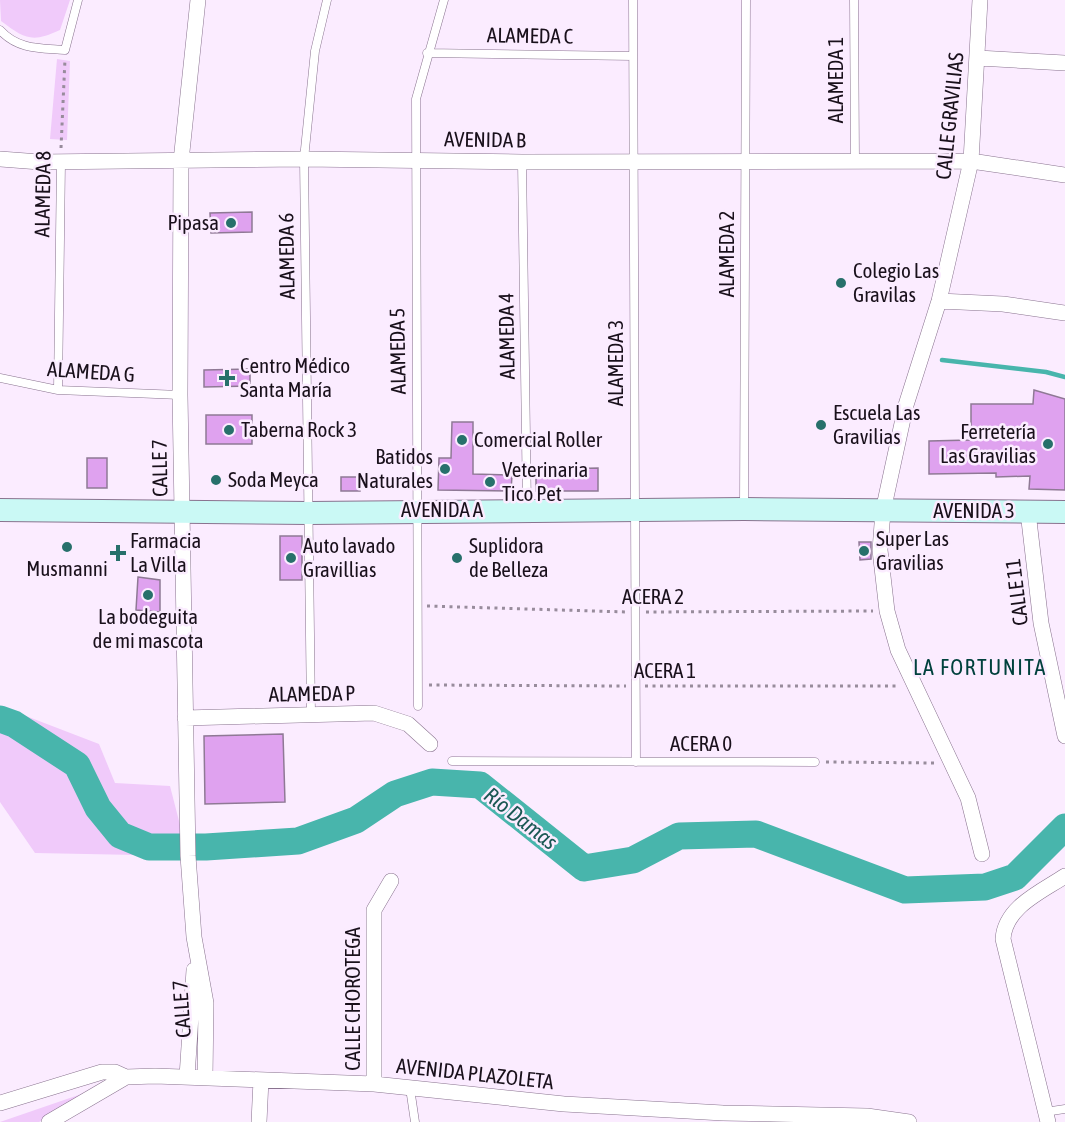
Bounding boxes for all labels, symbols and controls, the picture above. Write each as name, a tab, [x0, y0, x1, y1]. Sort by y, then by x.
street label: ALAMEDA C	[487, 22, 574, 48]
street label: ALAMEDA 1	[823, 37, 847, 123]
street label: CALLE GRAVILIAS	[930, 51, 968, 181]
street label: AVENIDA B	[444, 126, 526, 152]
street label: ALAMEDA 8	[29, 150, 55, 237]
place label: Pipasa	[167, 210, 219, 234]
street label: ALAMEDA 2	[714, 211, 738, 297]
street label: ALAMEDA 6	[273, 212, 299, 299]
marker: Pipasa	[224, 216, 238, 230]
place label: Colegio Las Gravilas	[853, 258, 939, 306]
marker: Colegio Las Gravilas	[834, 276, 848, 290]
street label: ALAMEDA 4	[493, 292, 519, 379]
street label: ALAMEDA 5	[384, 308, 410, 394]
street label: ALAMEDA 3	[603, 320, 627, 406]
place label: Centro Médico Santa María	[240, 353, 350, 401]
street label: ALAMEDA G	[46, 356, 136, 386]
marker: Centro Médico Santa María	[218, 369, 236, 387]
place label: Escuela Las Gravilias	[833, 400, 920, 448]
place label: Taberna Rock 3	[241, 417, 357, 441]
marker: Escuela Las Gravilias	[814, 418, 828, 432]
place label: Ferretería Las Gravilias	[940, 419, 1036, 467]
marker: Taberna Rock 3	[222, 423, 236, 437]
place label: Comercial Roller	[474, 427, 603, 451]
marker: Comercial Roller	[455, 433, 469, 447]
marker: Ferretería Las Gravilias	[1041, 437, 1055, 451]
street label: CALLE 7	[146, 439, 172, 497]
place label: Batidos Naturales	[357, 444, 433, 492]
place label: Veterinaria Tico Pet	[502, 457, 588, 505]
marker: Batidos Naturales	[438, 462, 452, 476]
place label: Soda Meyca	[228, 467, 319, 491]
marker: Soda Meyca	[209, 473, 223, 487]
marker: Veterinaria Tico Pet	[483, 475, 497, 489]
street label: AVENIDA A	[401, 497, 484, 521]
street label: AVENIDA 3	[933, 498, 1015, 522]
place label: Super Las Gravilias	[876, 526, 949, 574]
place label: Farmacia La Villa	[130, 528, 201, 576]
place label: Auto lavado Gravillias	[303, 533, 395, 581]
place label: Suplidora de Belleza	[469, 533, 549, 581]
marker: Musmanni	[60, 540, 74, 554]
marker: Super Las Gravilias	[857, 544, 871, 558]
marker: Farmacia La Villa	[111, 546, 125, 560]
marker: Auto lavado Gravillias	[284, 551, 298, 565]
marker: Suplidora de Belleza	[450, 551, 464, 565]
place label: Musmanni	[26, 556, 108, 580]
street label: CALLE 11	[1000, 557, 1032, 627]
street label: ACERA 2	[622, 584, 684, 608]
marker: La bodeguita de mi mascota	[141, 588, 155, 602]
place label: La bodeguita de mi mascota	[93, 604, 203, 652]
district label: LA FORTUNITA	[913, 654, 1047, 680]
street label: ACERA 1	[634, 658, 696, 682]
street label: ALAMEDA P	[268, 680, 356, 706]
street label: ACERA 0	[670, 731, 732, 755]
water label: Río Damas	[479, 781, 563, 855]
street label: CALLE CHOROTEGA	[340, 927, 364, 1071]
street label: CALLE 7	[167, 979, 195, 1039]
street label: AVENIDA PLAZOLETA	[395, 1053, 556, 1093]

